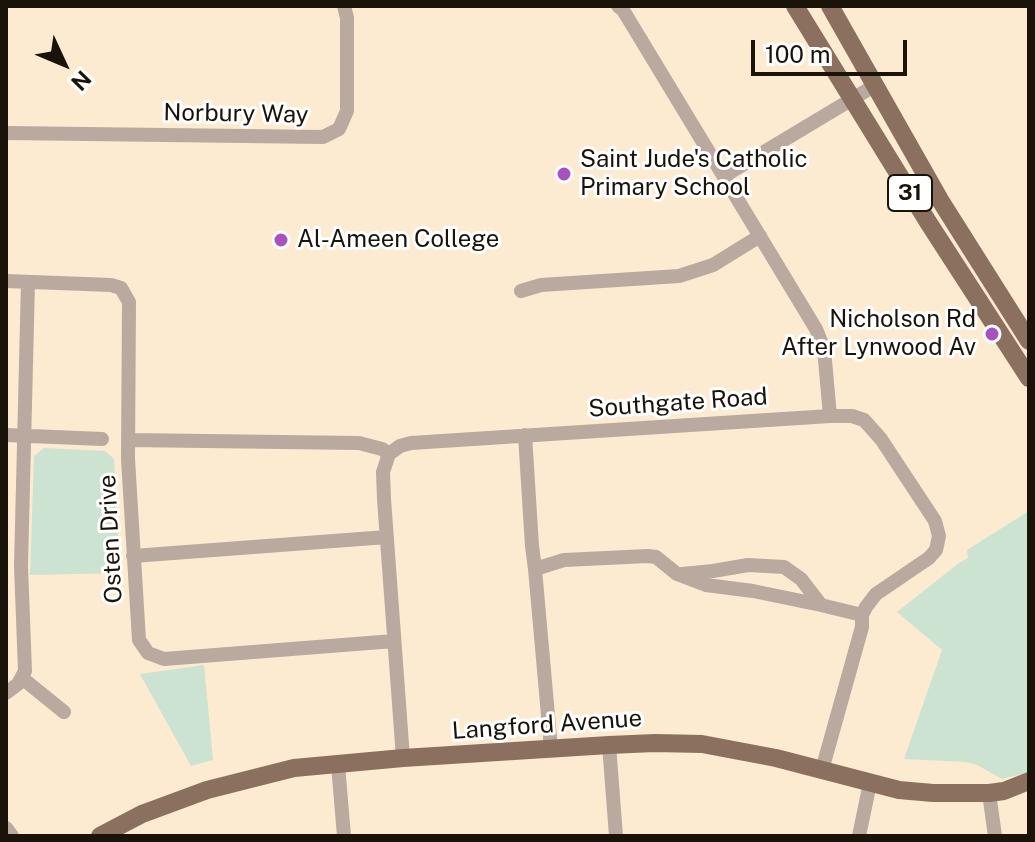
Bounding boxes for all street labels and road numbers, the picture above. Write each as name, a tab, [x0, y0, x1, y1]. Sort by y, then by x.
street label: Norbury Way	[163, 98, 309, 130]
road number: 31	[888, 175, 932, 211]
street label: Southgate Road	[588, 382, 768, 424]
street label: Osten Drive	[93, 474, 129, 604]
street label: Langford Avenue	[451, 704, 643, 746]

